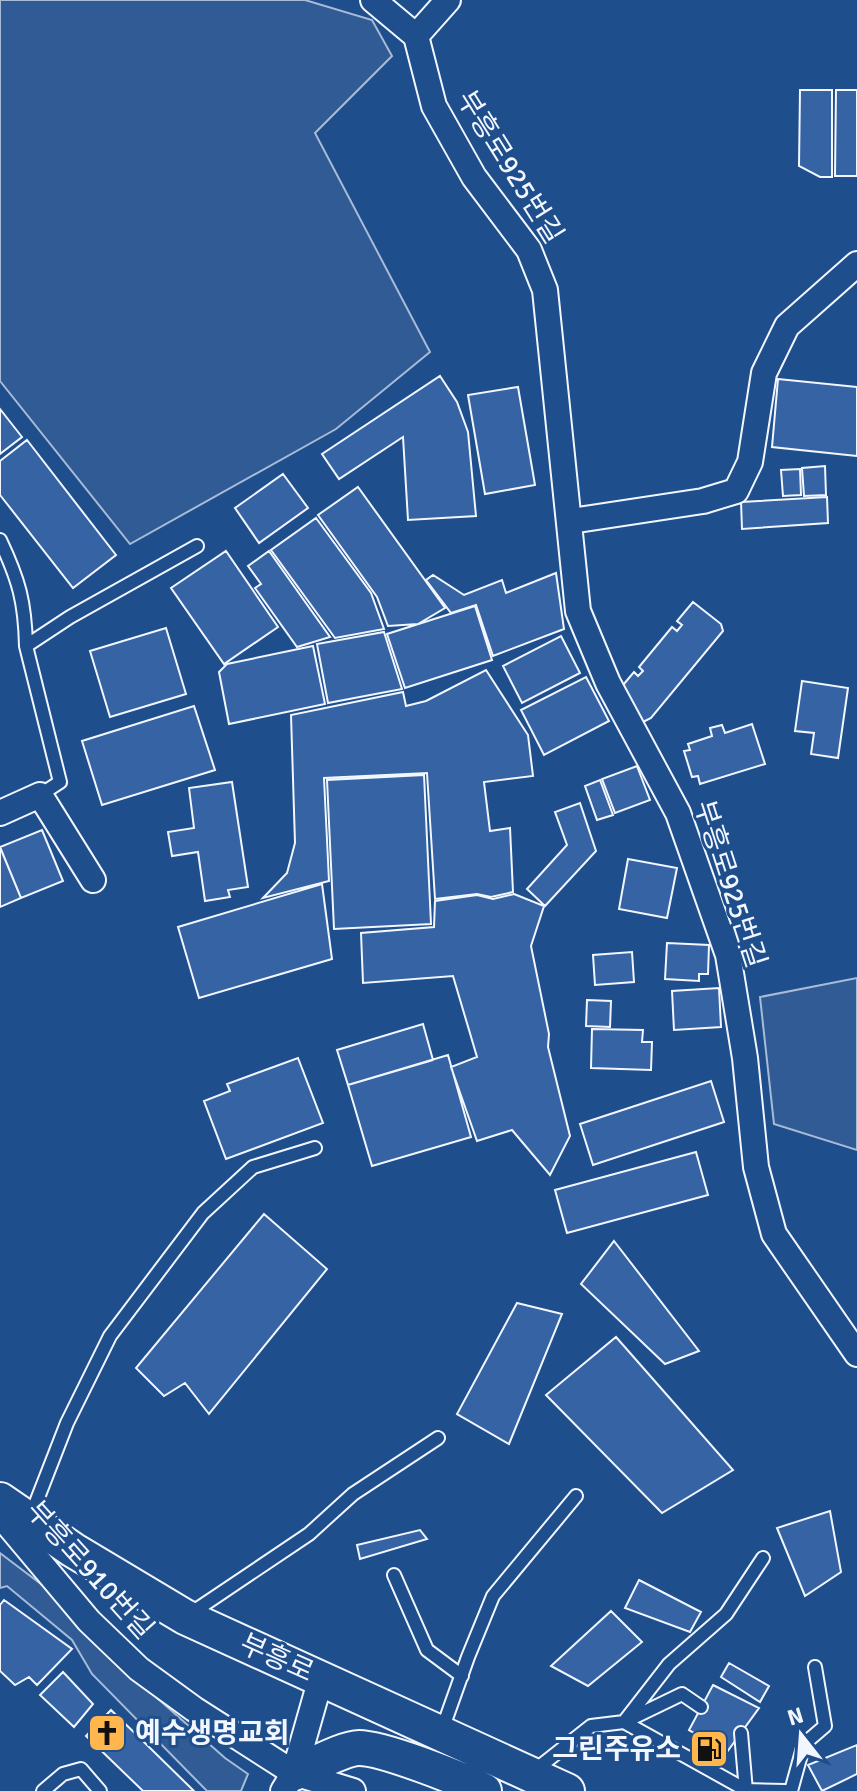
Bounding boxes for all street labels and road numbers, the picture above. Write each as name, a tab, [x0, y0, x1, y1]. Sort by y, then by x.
street label: 부흥로925번길	[449, 84, 571, 250]
street label: 부흥로925번길	[687, 796, 773, 972]
street label: 부흥로910번길	[19, 1494, 161, 1646]
street label: 부흥로	[235, 1627, 319, 1689]

